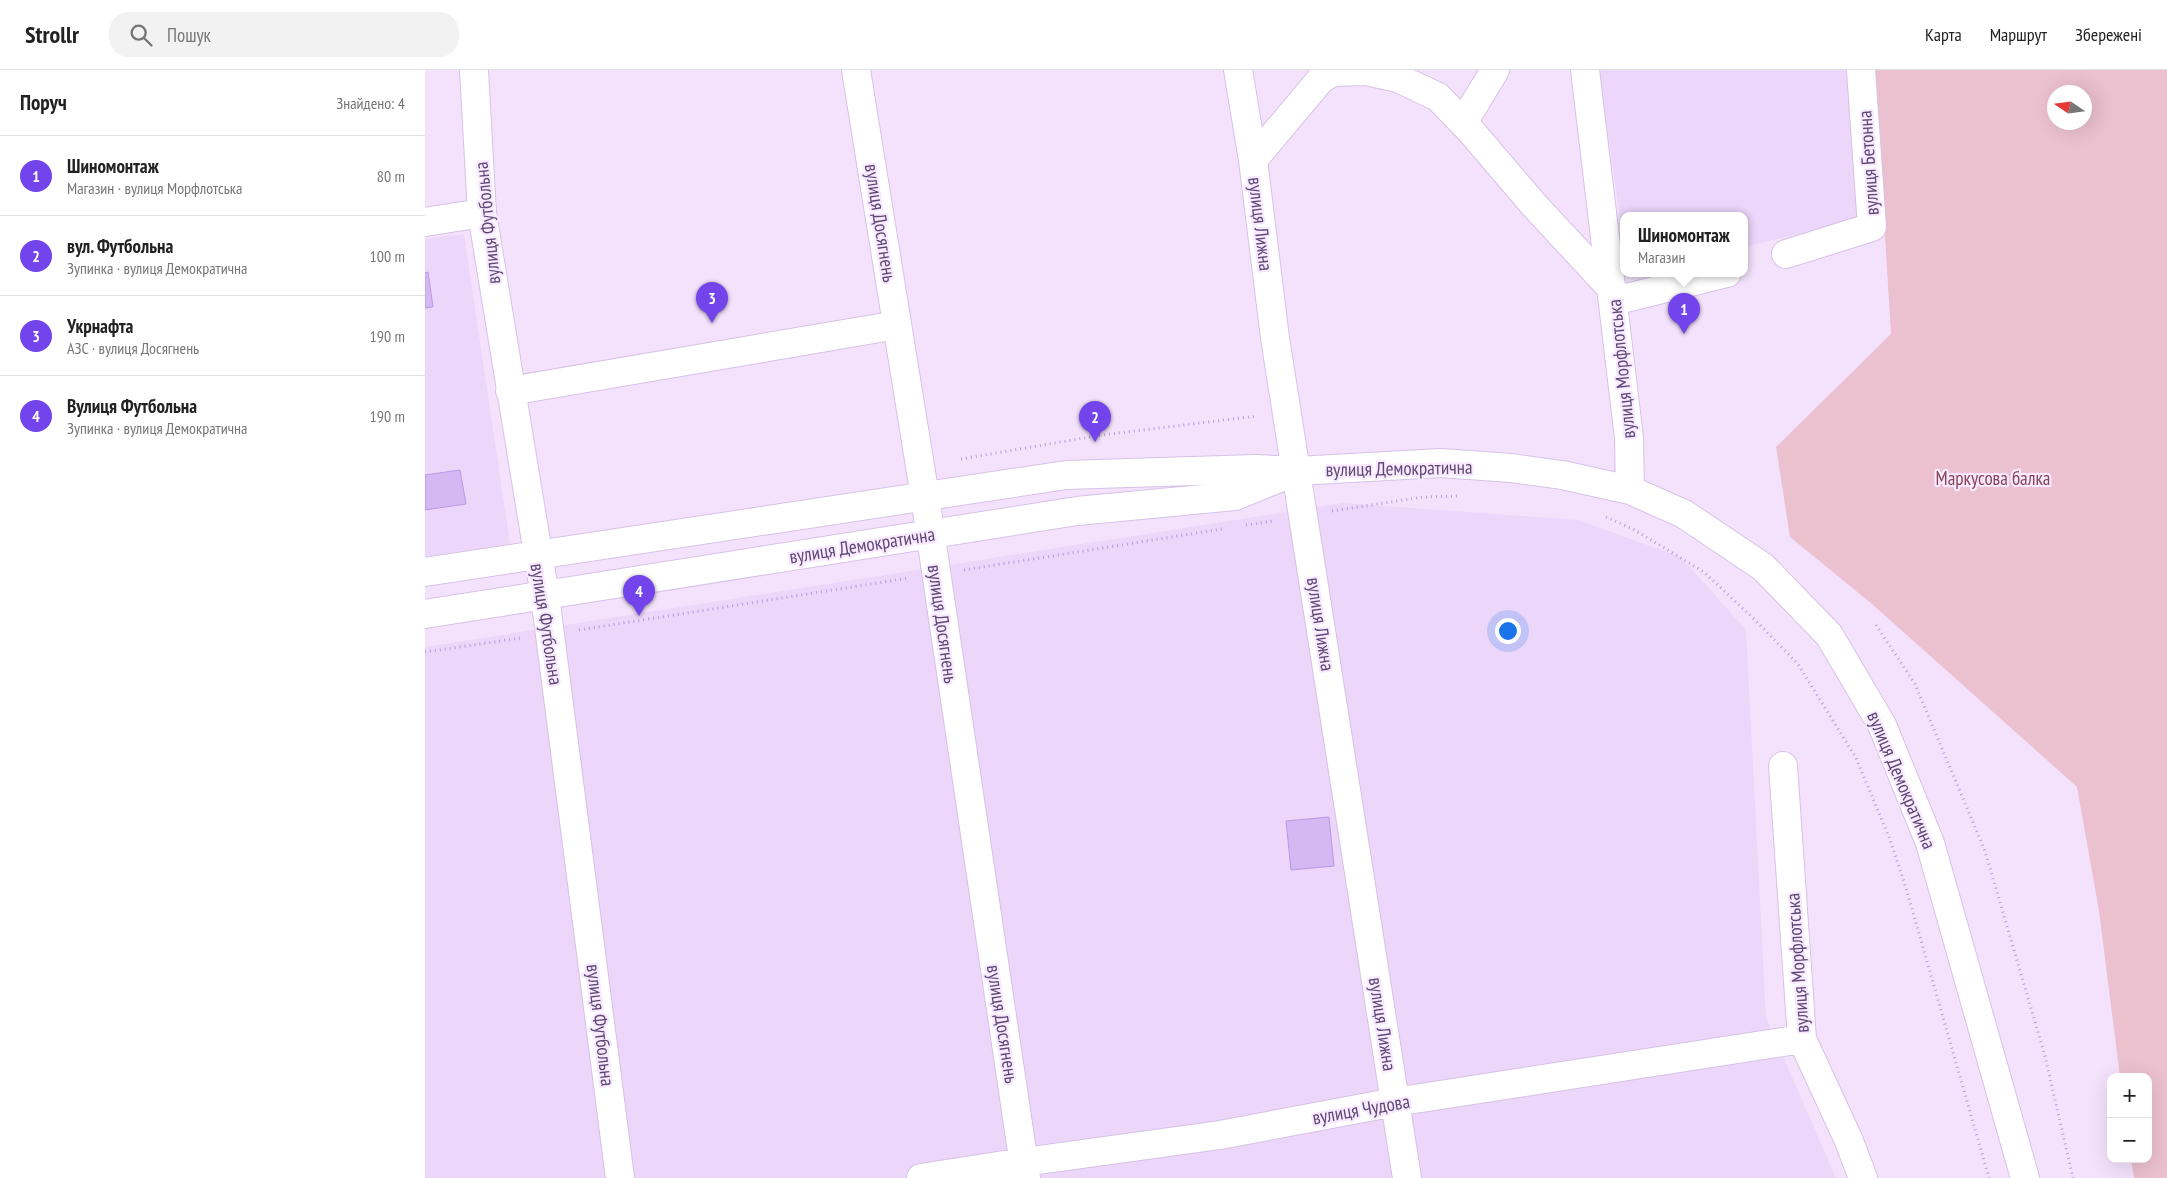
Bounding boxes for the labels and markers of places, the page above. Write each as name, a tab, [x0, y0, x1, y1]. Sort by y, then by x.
pin: 3	[696, 282, 728, 323]
pin: 1	[1668, 293, 1700, 334]
pin: 2	[1079, 401, 1111, 442]
pin: 4	[623, 575, 655, 616]

